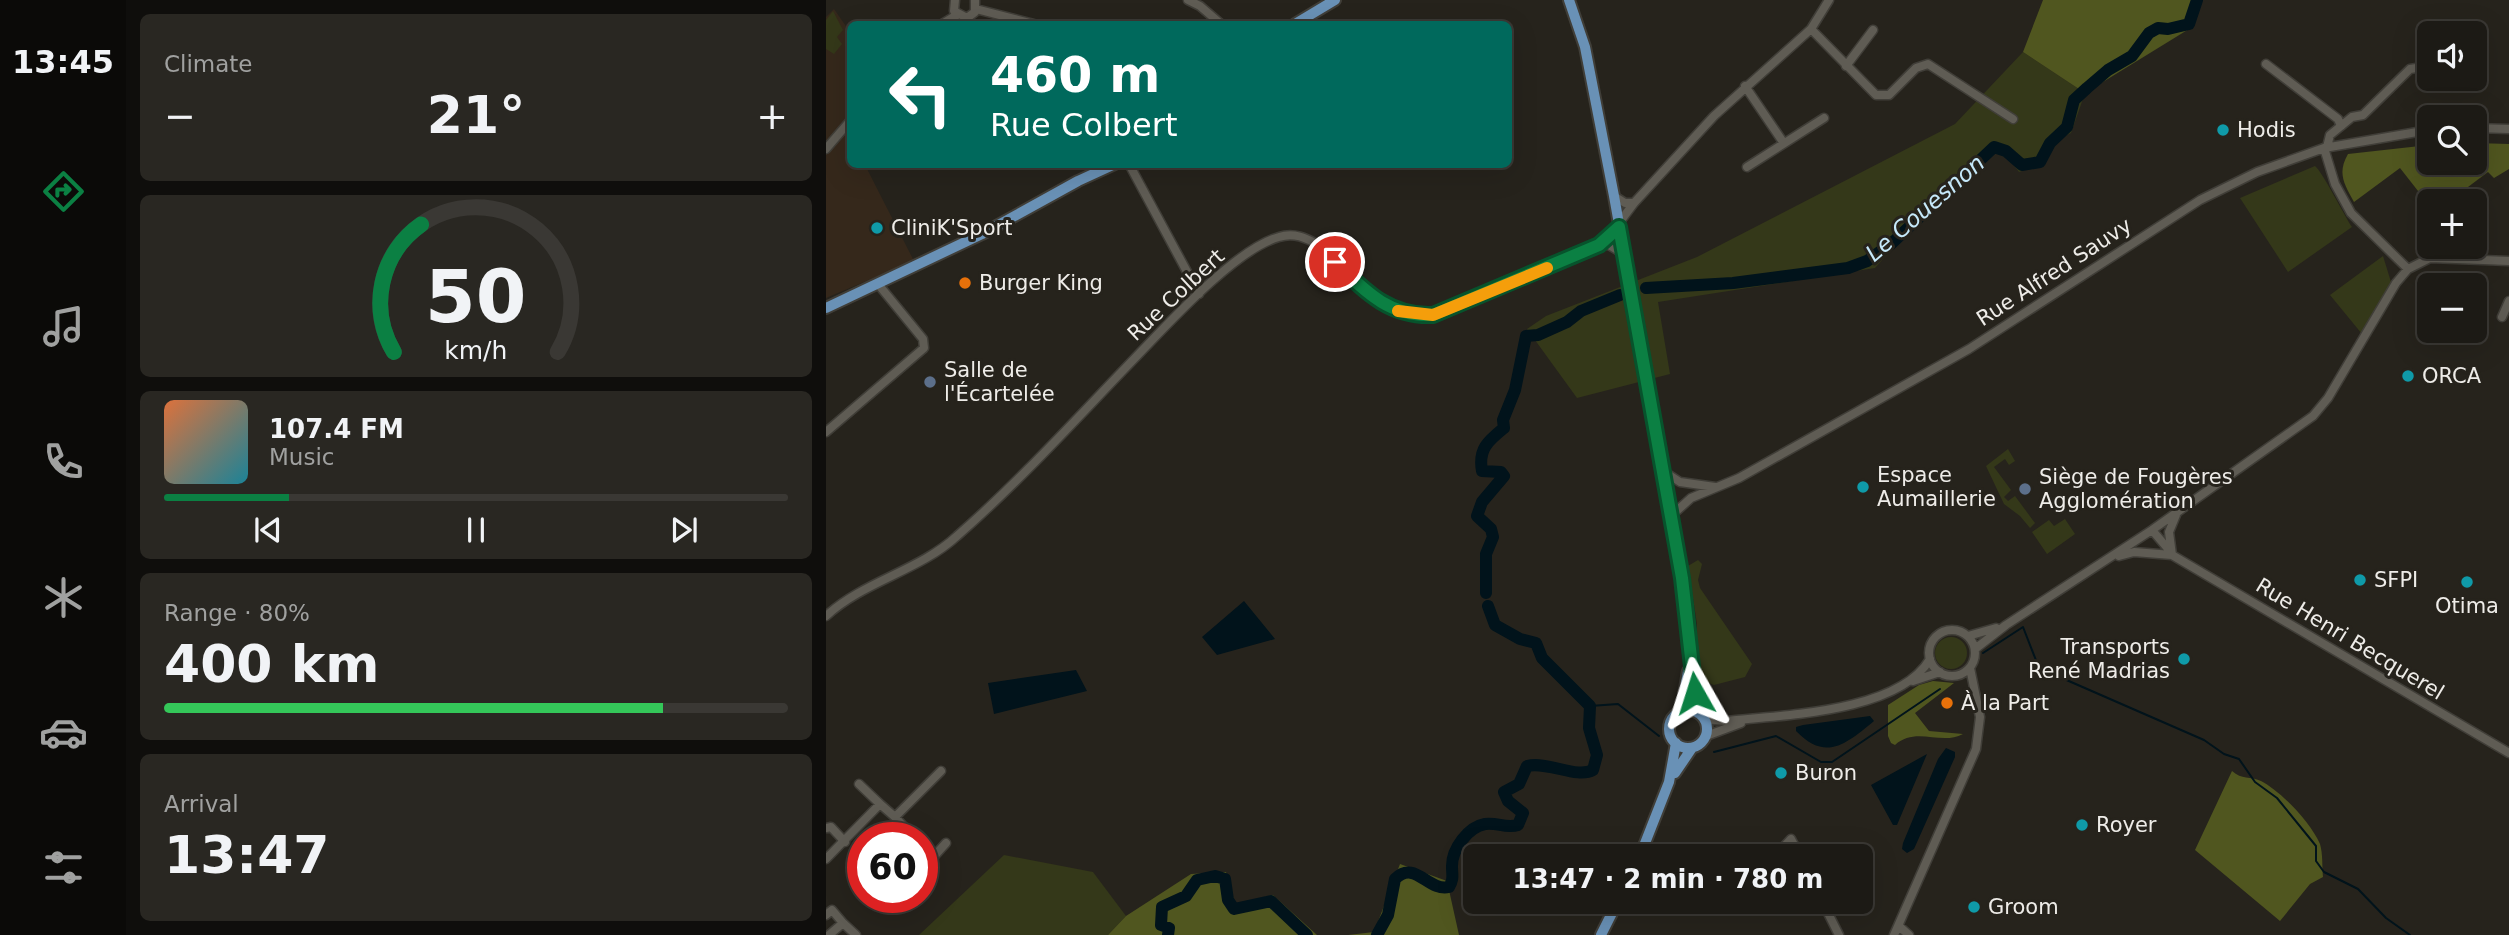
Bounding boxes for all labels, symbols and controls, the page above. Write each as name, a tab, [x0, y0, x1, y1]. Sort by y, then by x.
map controls	[2417, 21, 2487, 343]
button: sound	[2417, 21, 2487, 91]
text: 13:45	[12, 43, 114, 81]
text: 460 m	[990, 47, 1160, 104]
icon: left	[875, 49, 966, 140]
text: Climate	[164, 51, 253, 77]
text: 21°	[427, 85, 525, 145]
text: −	[164, 94, 196, 138]
text: +	[756, 94, 788, 138]
button: search	[2417, 105, 2487, 175]
text: Rue Colbert	[990, 106, 1177, 144]
place label: Hodis	[2237, 118, 2296, 142]
marker: Hodis	[2215, 122, 2231, 138]
water label: Le Couesnon	[1860, 150, 1990, 266]
icon: directions	[39, 167, 88, 216]
button: +	[2417, 189, 2487, 259]
street label: Rue Alfred Sauvy	[1972, 213, 2136, 331]
place label: CliniK'Sport	[891, 216, 1012, 240]
marker: CliniK'Sport	[869, 220, 885, 236]
pin	[1305, 232, 1365, 292]
icon: arrive	[1316, 243, 1354, 281]
street label: Rue Colbert	[1123, 244, 1229, 346]
text: 50	[425, 255, 527, 340]
place label: Burger King	[979, 271, 1103, 295]
button: −	[2417, 273, 2487, 343]
marker: Burger King	[957, 275, 973, 291]
icon: music	[39, 302, 88, 351]
text: km/h	[444, 336, 508, 365]
place label: Salle de l'Écartelée	[944, 358, 1055, 406]
place label: ORCA	[2422, 364, 2482, 388]
marker: ORCA	[2400, 368, 2416, 384]
marker: Salle de l'Écartelée	[922, 374, 938, 390]
text: 107.4 FM	[269, 414, 404, 444]
icon: phone	[39, 437, 88, 486]
text: Music	[269, 444, 334, 470]
place label: Espace Aumaillerie	[1877, 463, 1996, 511]
place label: Siège de Fougères Agglomération	[2039, 465, 2233, 513]
marker: Espace Aumaillerie	[1855, 479, 1871, 495]
marker: Siège de Fougères Agglomération	[2017, 481, 2033, 497]
icon: previous	[249, 511, 287, 549]
icon: pause	[457, 511, 495, 549]
icon: next	[665, 511, 703, 549]
place label: SFPI	[2374, 568, 2418, 592]
marker: SFPI	[2352, 572, 2368, 588]
icon: climate	[39, 573, 88, 622]
street label: Rue Henri Becquerel	[2252, 573, 2448, 705]
marker: Otima	[2459, 574, 2475, 590]
place label: Otima	[2435, 594, 2499, 618]
text: Range · 80%	[164, 600, 310, 626]
text: 400 km	[164, 634, 379, 694]
place label: Transports René Madrias	[2028, 635, 2170, 683]
marker: Transports René Madrias	[2176, 651, 2192, 667]
position arrow	[1658, 656, 1732, 730]
place label: À la Part	[1961, 690, 2049, 715]
marker: À la Part	[1939, 695, 1955, 711]
icon: car	[39, 708, 88, 757]
place label: Buron	[1795, 761, 1857, 785]
marker: Buron	[1773, 765, 1789, 781]
text: Arrival	[164, 791, 239, 817]
place label: Royer	[2096, 813, 2157, 837]
marker: Royer	[2074, 817, 2090, 833]
speed limit sign: 60	[847, 822, 938, 913]
text: 13:47	[164, 825, 330, 885]
icon: filters	[39, 843, 88, 892]
text: 13:47 · 2 min · 780 m	[1513, 864, 1823, 894]
place label: Groom	[1988, 895, 2059, 919]
marker: Groom	[1966, 899, 1982, 915]

